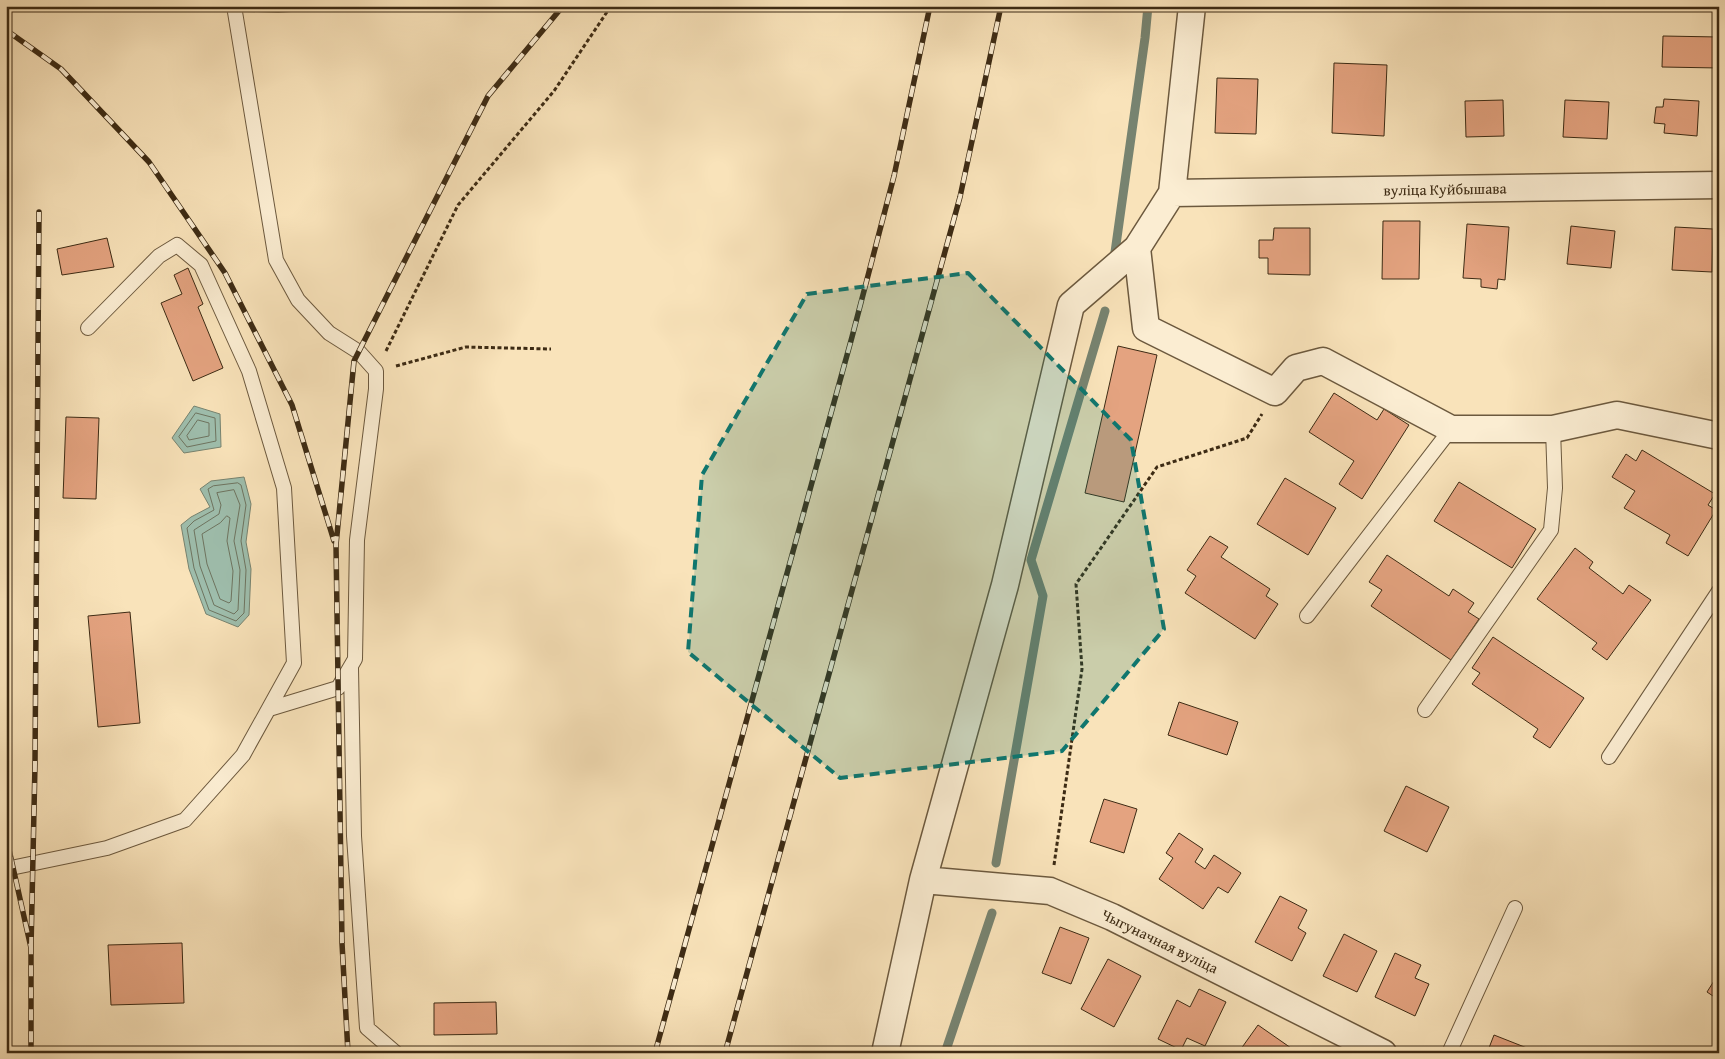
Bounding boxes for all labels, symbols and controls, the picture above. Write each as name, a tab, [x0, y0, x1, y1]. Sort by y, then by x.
street label: вуліца Куйбышава	[1383, 177, 1508, 201]
street label: Чыгуначная вуліца	[1098, 904, 1223, 979]

